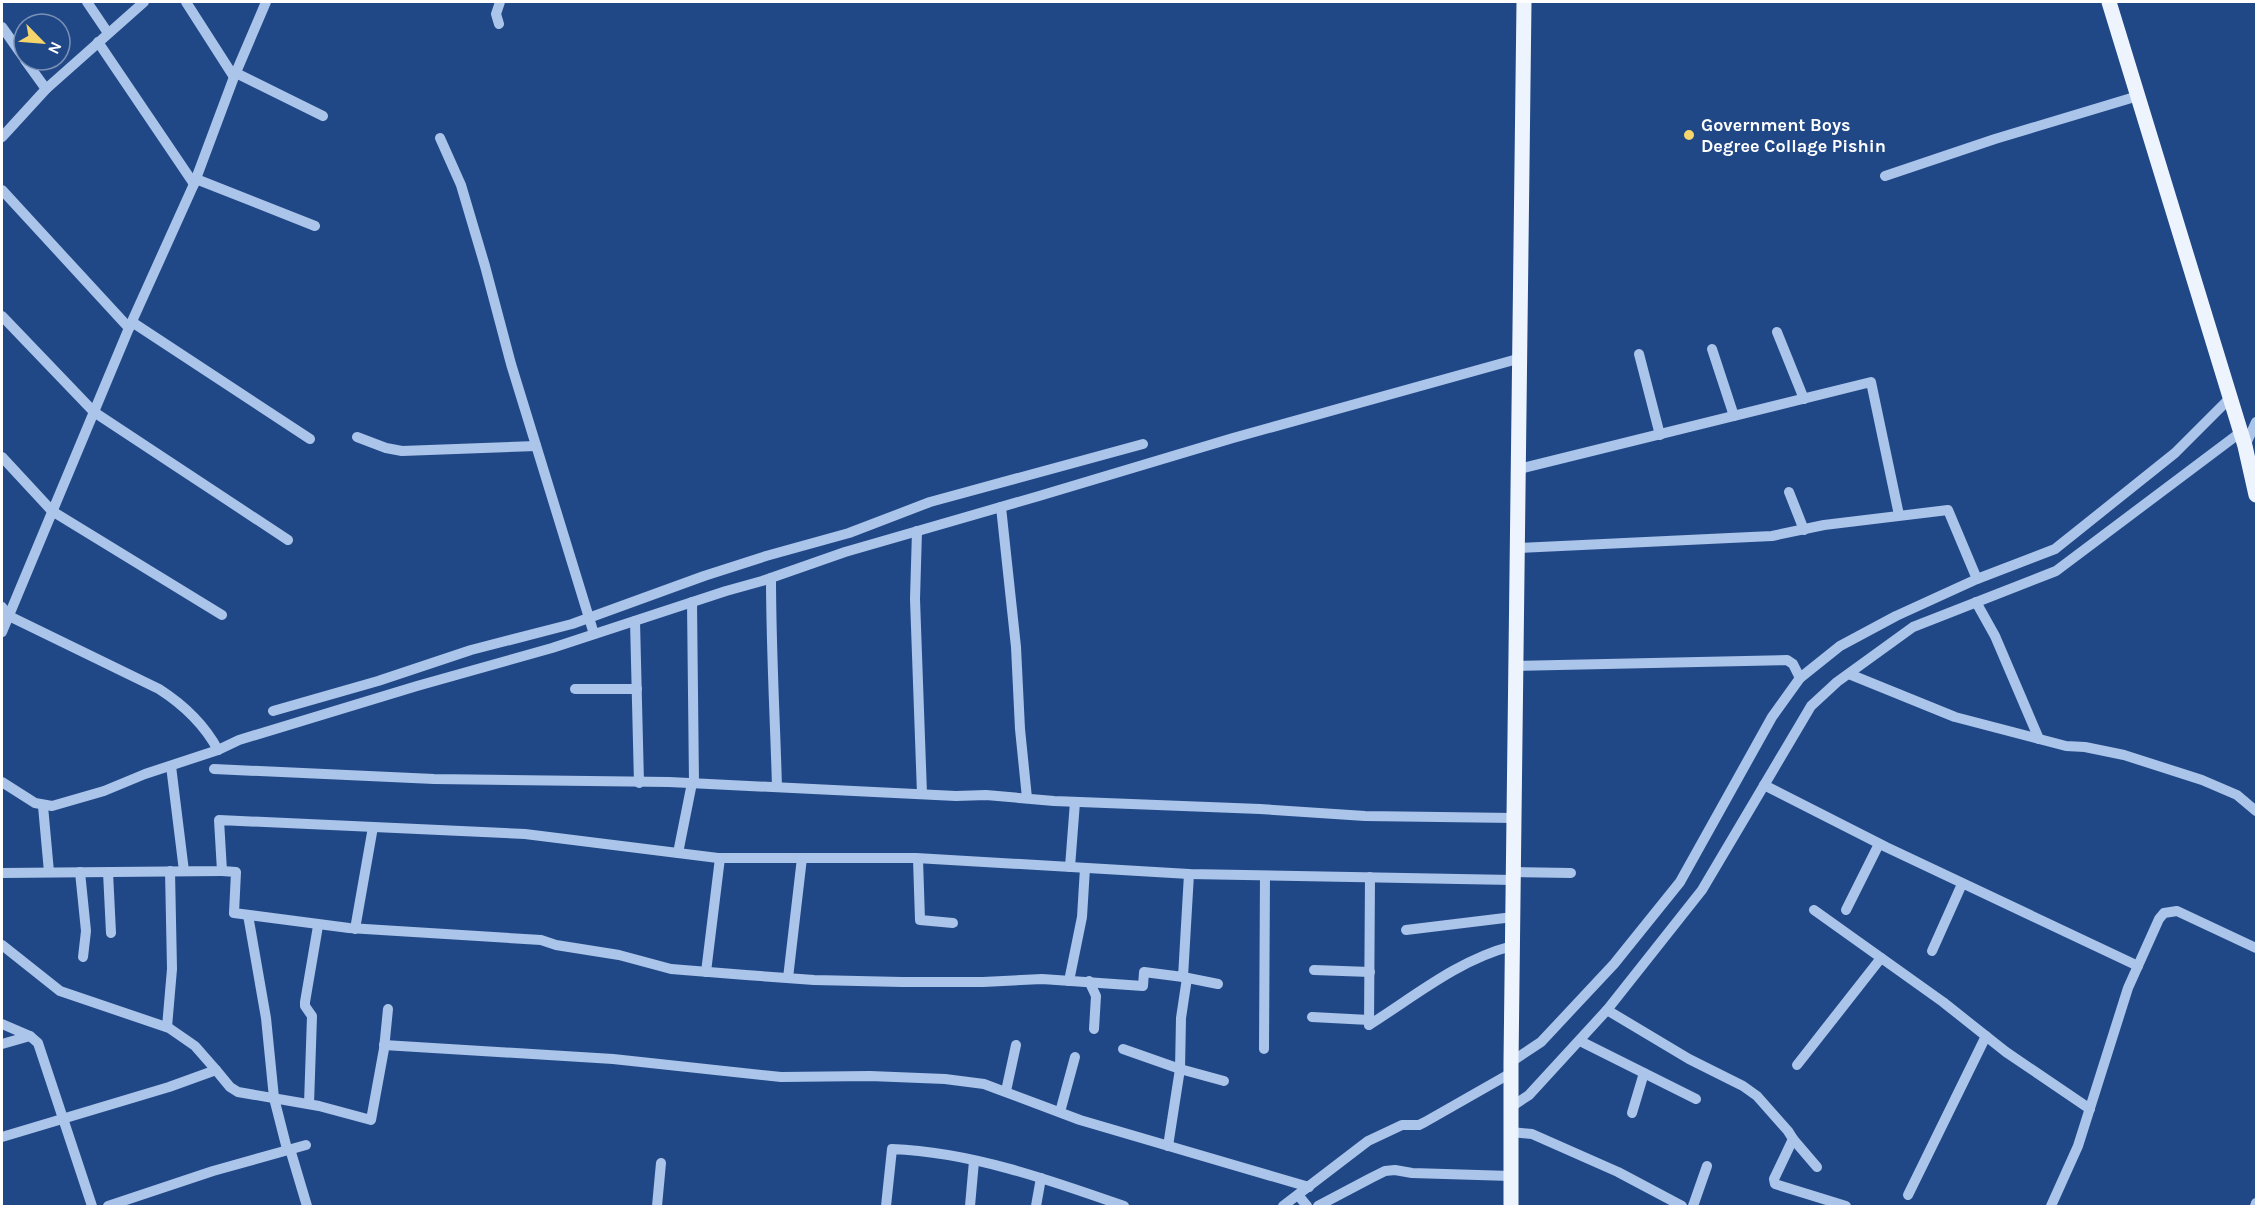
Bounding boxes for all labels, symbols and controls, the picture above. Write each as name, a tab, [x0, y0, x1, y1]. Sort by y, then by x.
north arrow	[12, 12, 72, 72]
text: N	[44, 39, 66, 57]
place label: Government Boys Degree Collage Pishin	[1701, 114, 1886, 157]
marker: Government Boys Degree Collage Pishin	[1682, 128, 1696, 142]

